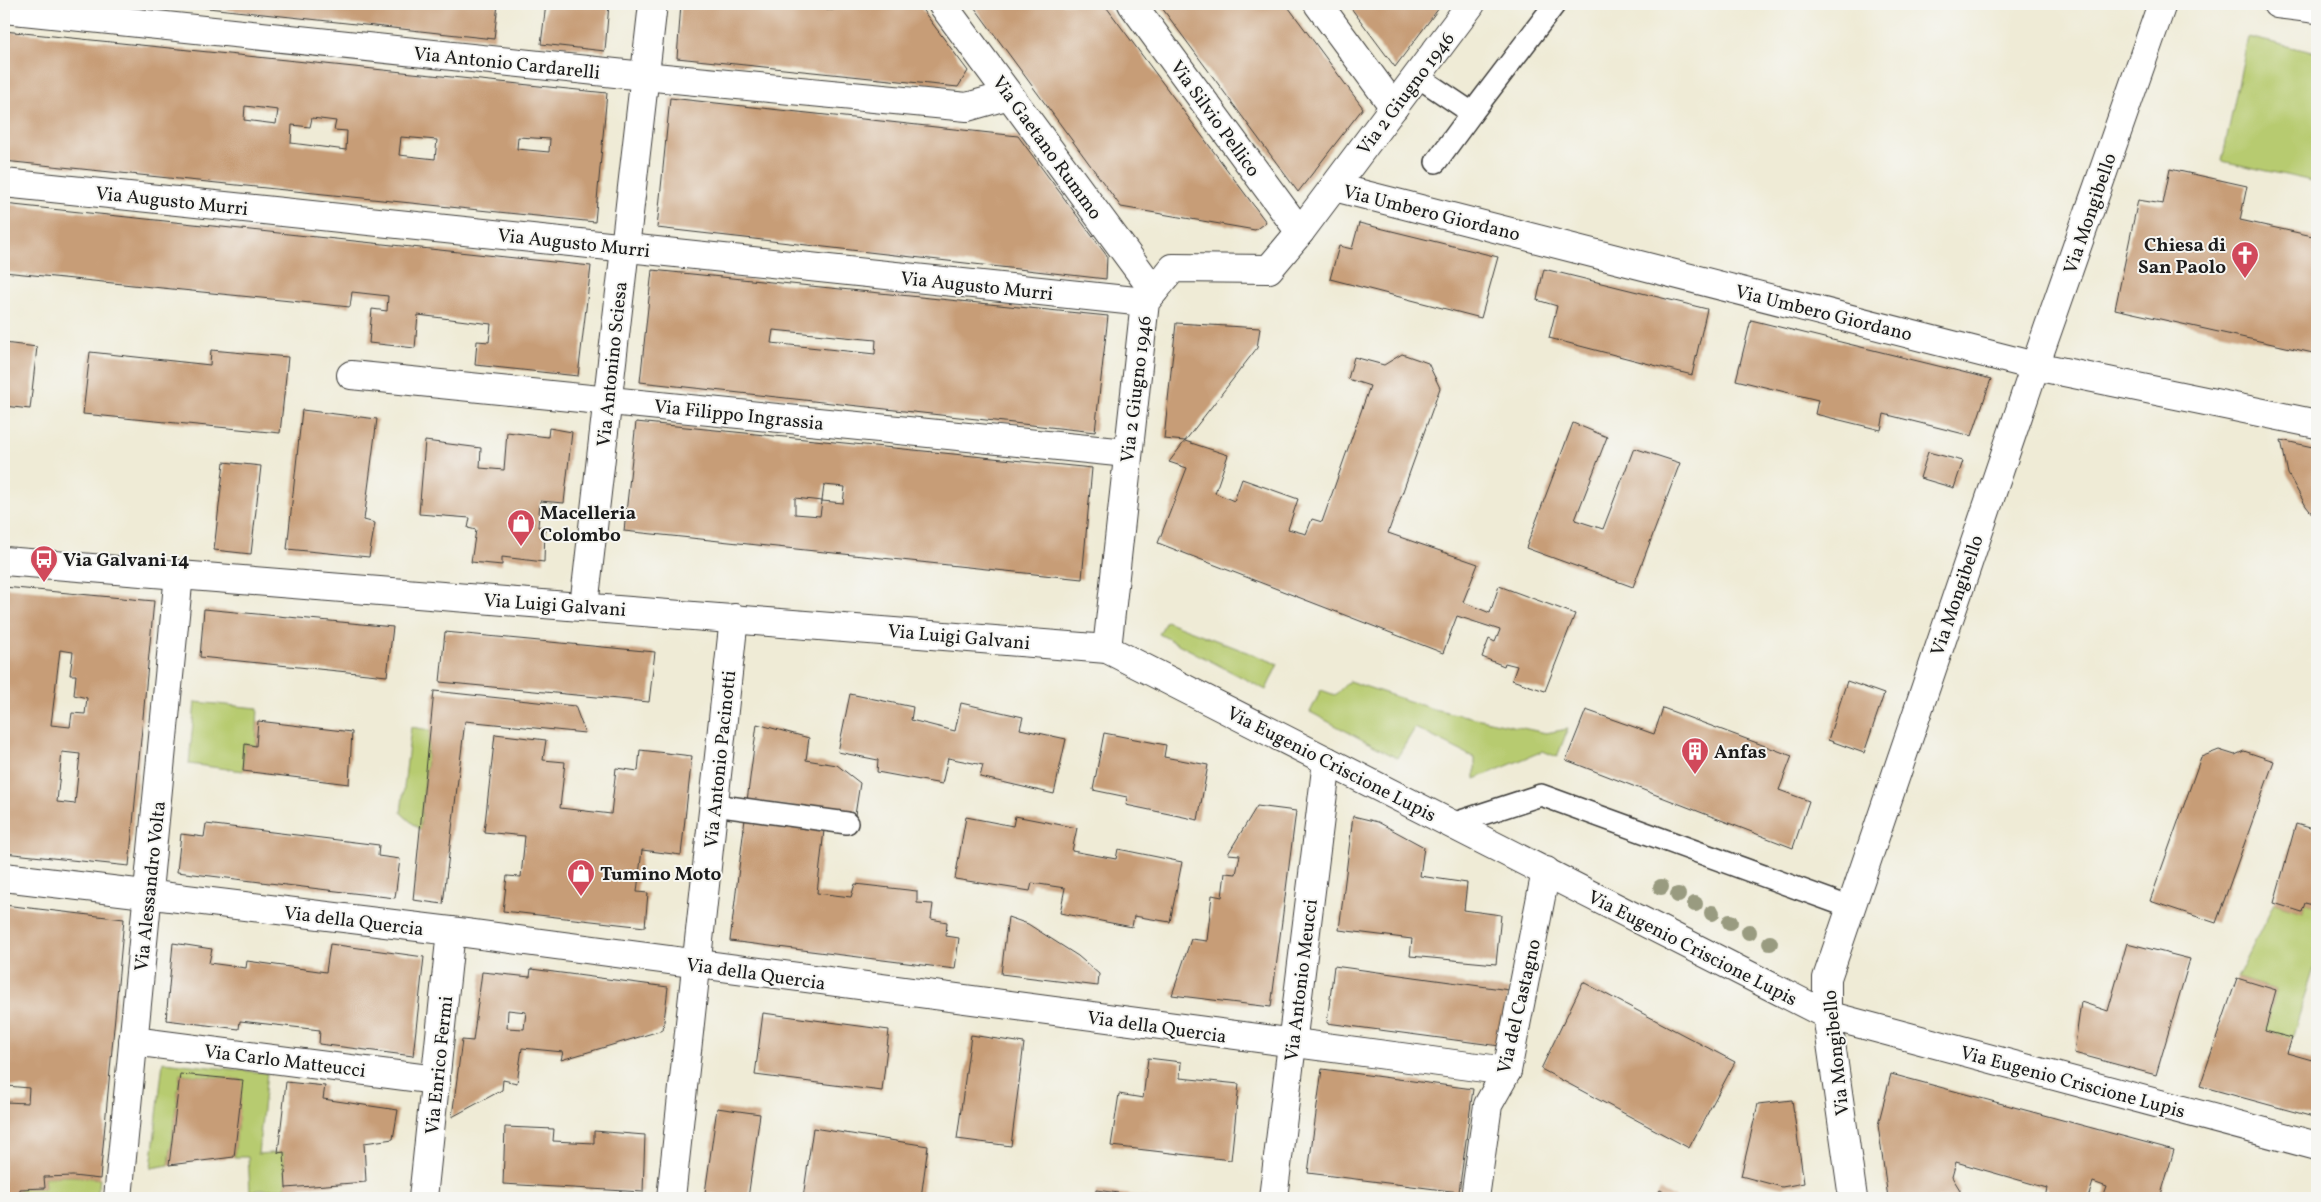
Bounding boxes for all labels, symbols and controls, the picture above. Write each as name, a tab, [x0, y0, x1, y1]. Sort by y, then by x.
street label: Via 2 Giugno 1946	[1352, 27, 1461, 161]
street label: Via Antonio Cardarelli	[412, 41, 602, 87]
street label: Via Silvio Pellico	[1163, 56, 1265, 183]
street label: Via Gaetano Rummo	[985, 71, 1108, 225]
street label: Via Mongibello	[2058, 150, 2124, 278]
street label: Via Umbero Giordano	[1340, 179, 1523, 248]
street label: Via Augusto Murri	[94, 181, 250, 223]
street label: Via Augusto Murri	[496, 223, 652, 265]
place label: Chiesa di San Paolo	[2138, 233, 2226, 281]
church icon: Chiesa di San Paolo	[2230, 240, 2260, 279]
street label: Via Augusto Murri	[899, 266, 1055, 308]
street label: Via Umbero Giordano	[1732, 279, 1915, 348]
street label: Via Antonino Sciesa	[591, 280, 635, 448]
street label: Via 2 Giugno 1946	[1115, 314, 1159, 464]
street label: Via Filippo Ingrassia	[653, 394, 825, 438]
place label: Macelleria Colombo	[540, 501, 636, 549]
shop icon: Macelleria Colombo	[506, 508, 536, 547]
street label: Via Mongibello	[1925, 532, 1991, 660]
bus stop icon: Via Galvani 14	[29, 544, 59, 583]
place label: Via Galvani 14	[63, 548, 190, 574]
street label: Via Luigi Galvani	[483, 588, 627, 624]
street label: Via Luigi Galvani	[886, 619, 1031, 657]
street label: Via Antonio Pacinotti	[699, 669, 743, 849]
street label: Via Eugenio Criscione Lupis	[1222, 701, 1440, 829]
building icon: Anfas	[1680, 736, 1710, 775]
place label: Anfas	[1714, 740, 1767, 766]
street label: Via Alessandro Volta	[129, 800, 173, 973]
shop icon: Tumino Moto	[566, 858, 596, 897]
place label: Tumino Moto	[600, 862, 722, 888]
street label: Via Eugenio Criscione Lupis	[1583, 885, 1801, 1013]
street label: Via Antonio Meucci	[1279, 897, 1325, 1063]
street label: Via della Quercia	[282, 901, 425, 943]
street label: Via del Castagno	[1492, 937, 1548, 1076]
street label: Via della Quercia	[684, 952, 827, 998]
street label: Via Mongibello	[1817, 989, 1857, 1117]
street label: Via Enrico Fermi	[420, 994, 460, 1136]
street label: Via della Quercia	[1085, 1005, 1228, 1051]
street label: Via Carlo Matteucci	[202, 1039, 367, 1085]
street label: Via Eugenio Criscione Lupis	[1957, 1040, 2188, 1125]

